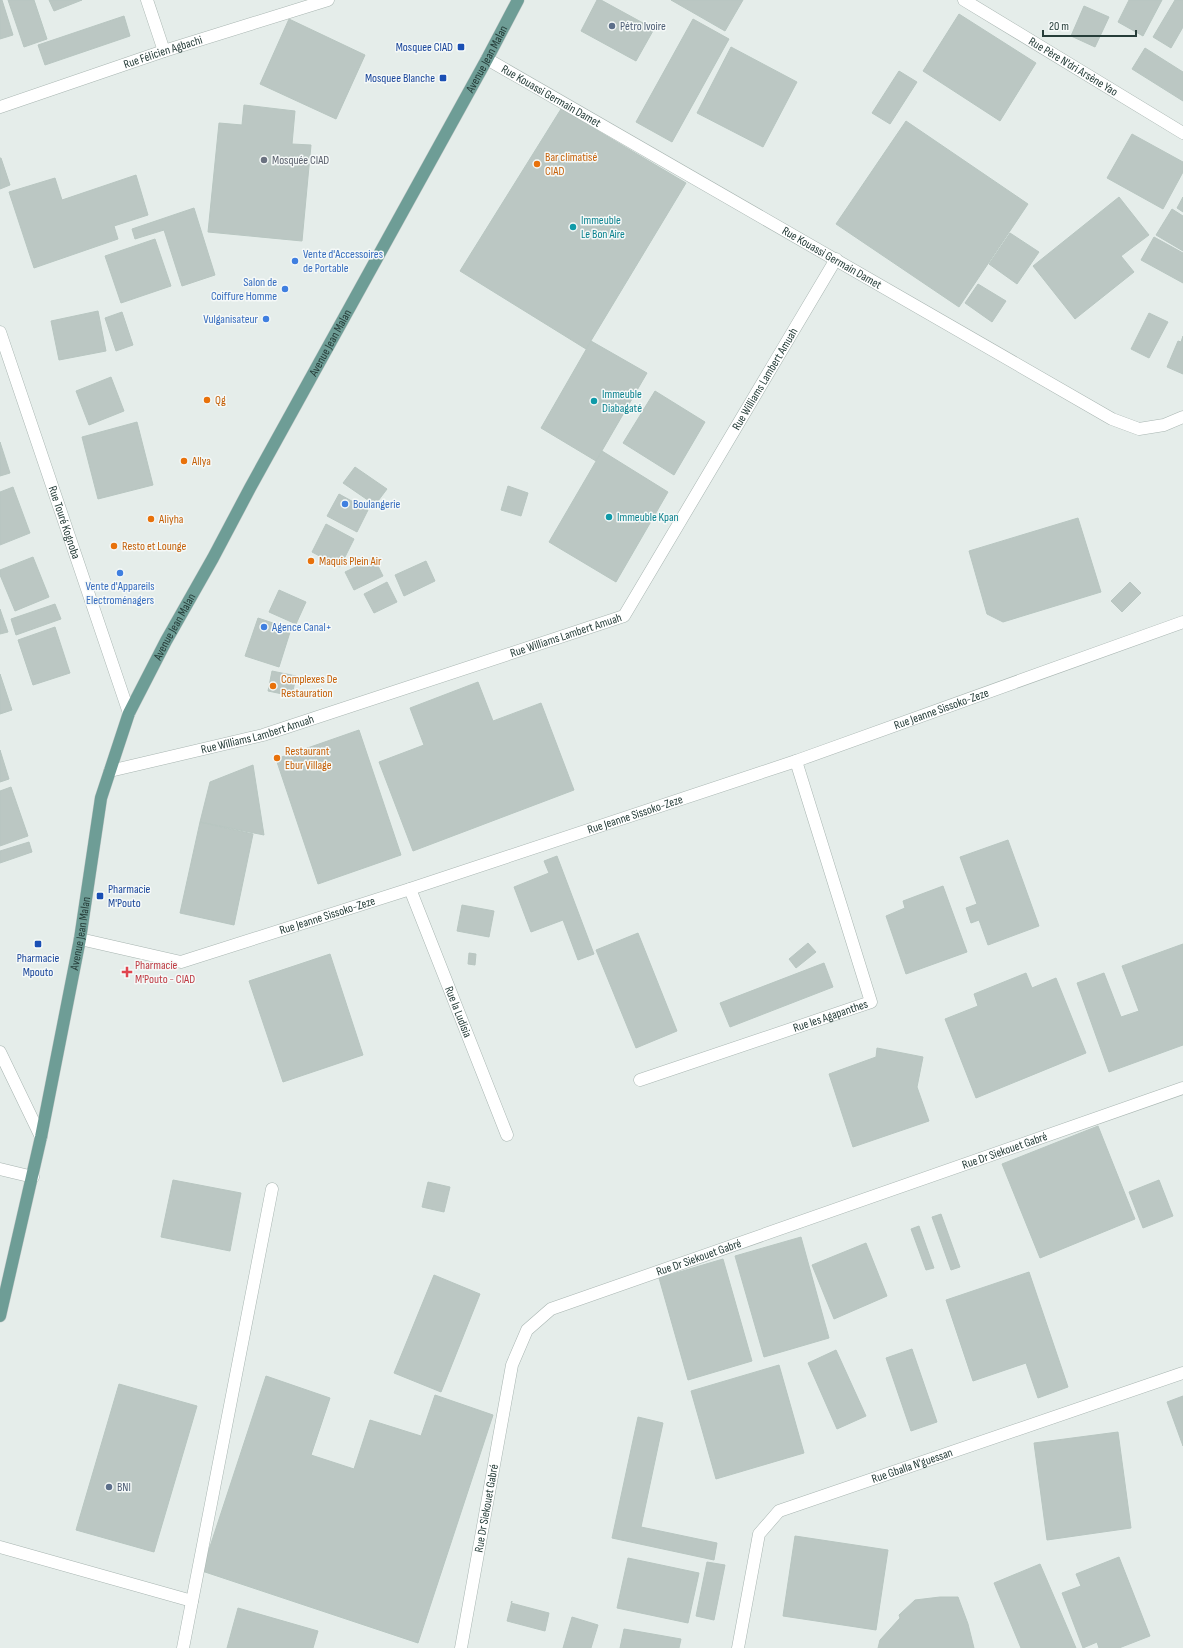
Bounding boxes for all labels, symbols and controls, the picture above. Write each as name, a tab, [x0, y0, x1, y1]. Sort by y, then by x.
scale bar	[1043, 12, 1136, 38]
place label: Pétro Ivoire	[620, 19, 666, 34]
text: 20 m	[1049, 19, 1069, 34]
marker: Pétro Ivoire	[607, 21, 617, 31]
street label: Avenue Jean Malan	[462, 23, 511, 96]
street label: Rue Félicien Agbachi	[122, 33, 204, 72]
street label: Rue Père N'dri Arsène Yao	[1026, 34, 1121, 100]
place label: Mosquee CIAD	[396, 40, 453, 55]
marker: Mosquee CIAD	[456, 42, 466, 52]
street label: Rue Kouassi Germain Damet	[498, 62, 604, 131]
place label: Mosquee Blanche	[365, 71, 435, 86]
marker: Mosquee Blanche	[438, 73, 448, 83]
place label: Bar climatisé CIAD	[545, 150, 597, 179]
place label: Mosquée CIAD	[272, 153, 329, 168]
marker: Mosquée CIAD	[259, 155, 269, 165]
marker: Bar climatisé CIAD	[532, 159, 542, 169]
place label: Immeuble Le Bon Aire	[581, 213, 625, 242]
marker: Immeuble Le Bon Aire	[568, 222, 578, 232]
street label: Rue Kouassi Germain Damet	[779, 224, 884, 293]
place label: Vente d'Accessoires de Portable	[303, 247, 383, 276]
marker: Vente d'Accessoires de Portable	[290, 256, 300, 266]
place label: Salon de Coiffure Homme	[211, 275, 277, 304]
marker: Salon de Coiffure Homme	[280, 284, 290, 294]
street label: Avenue Jean Malan	[306, 307, 355, 380]
place label: Vulganisateur	[203, 312, 259, 327]
marker: Vulganisateur	[261, 314, 271, 324]
street label: Rue Williams Lambert Amuah	[729, 325, 801, 433]
place label: Immeuble Diabagaté	[602, 387, 642, 416]
place label: Qg	[215, 393, 226, 408]
marker: Qg	[202, 395, 212, 405]
marker: Immeuble Diabagaté	[589, 396, 599, 406]
place label: Allya	[191, 454, 211, 469]
marker: Allya	[179, 456, 189, 466]
street label: Rue Touré Kognoba	[45, 484, 83, 561]
place label: Boulangerie	[353, 497, 401, 512]
marker: Boulangerie	[340, 499, 350, 509]
place label: Immeuble Kpan	[617, 510, 679, 525]
place label: Aliyha	[158, 512, 184, 527]
marker: Immeuble Kpan	[604, 512, 614, 522]
marker: Aliyha	[146, 514, 156, 524]
place label: Resto et Lounge	[122, 539, 187, 554]
marker: Resto et Lounge	[109, 541, 119, 551]
place label: Maquis Plein Air	[319, 554, 382, 569]
marker: Maquis Plein Air	[306, 556, 316, 566]
marker: Vente d'Appareils Electroménagers	[115, 568, 125, 578]
place label: Vente d'Appareils Electroménagers	[85, 579, 155, 608]
street label: Avenue Jean Malan	[150, 591, 199, 664]
street label: Rue Williams Lambert Amuah	[508, 610, 624, 661]
place label: Agence Canal+	[271, 620, 332, 635]
marker: Agence Canal+	[259, 622, 269, 632]
place label: Complexes De Restauration	[281, 672, 338, 701]
marker: Complexes De Restauration	[268, 681, 278, 691]
street label: Rue Jeanne Sissoko-Zeze	[892, 685, 991, 733]
street label: Rue Williams Lambert Amuah	[200, 712, 316, 757]
place label: Restaurant Ebur Village	[285, 744, 332, 773]
marker: Restaurant Ebur Village	[272, 753, 282, 763]
street label: Rue Jeanne Sissoko-Zeze	[586, 792, 685, 838]
place label: Pharmacie M'Pouto	[108, 882, 151, 911]
marker: Pharmacie M'Pouto	[95, 891, 105, 901]
street label: Rue Jeanne Sissoko-Zeze	[278, 894, 377, 938]
street label: Avenue Jean Malan	[67, 896, 94, 972]
marker: Pharmacie Mpouto	[33, 939, 43, 949]
place label: Pharmacie Mpouto	[17, 951, 59, 980]
place label: Pharmacie M'Pouto - CIAD	[135, 958, 195, 987]
marker: Pharmacie M'Pouto - CIAD	[122, 967, 132, 977]
street label: Rue la Ludisia	[441, 984, 475, 1040]
street label: Rue les Agapanthes	[791, 997, 870, 1036]
street label: Rue Dr Siekouet Gabré	[960, 1129, 1049, 1173]
street label: Rue Dr Siekouet Gabré	[654, 1236, 744, 1280]
street label: Rue Gballa N'guessan	[870, 1445, 955, 1487]
street label: Rue Dr Siekouet Gabré	[471, 1463, 502, 1554]
place label: BNI	[117, 1480, 131, 1495]
marker: BNI	[104, 1482, 114, 1492]

